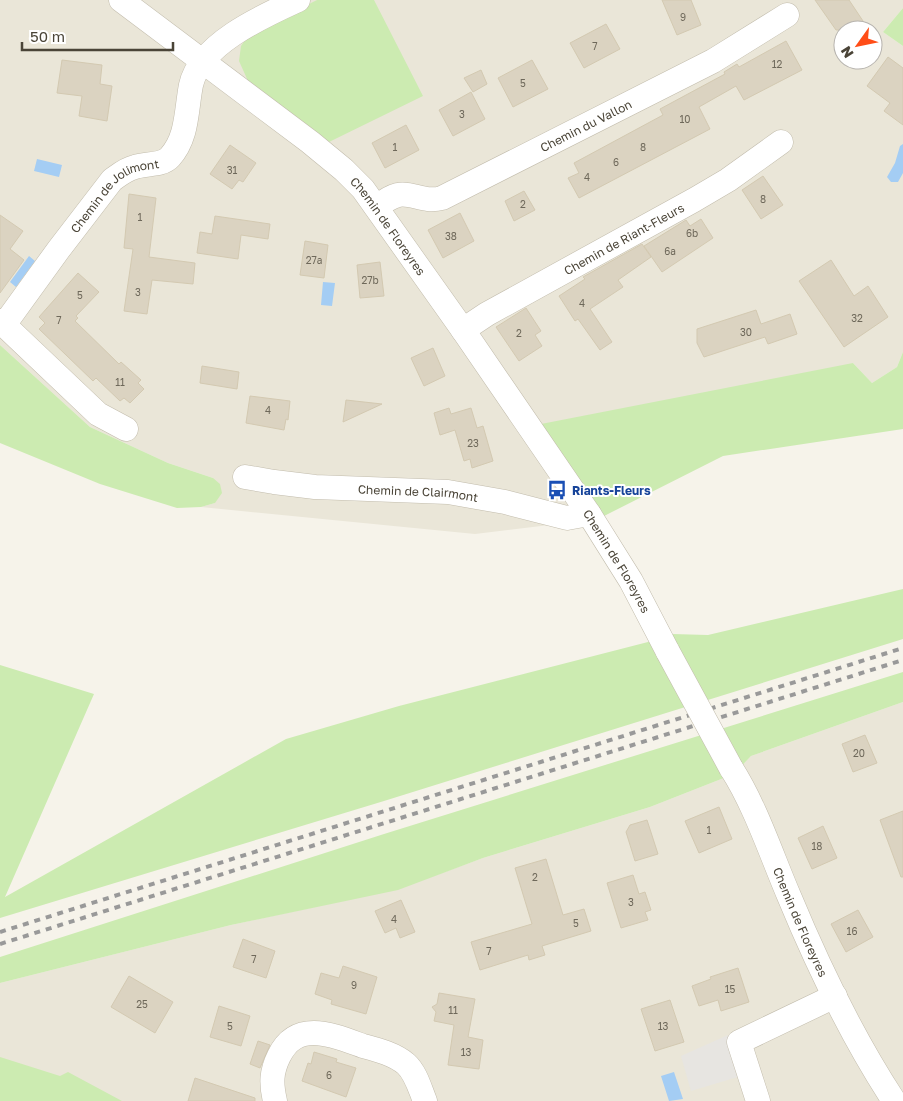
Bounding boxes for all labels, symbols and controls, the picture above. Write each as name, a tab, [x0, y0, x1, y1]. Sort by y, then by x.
house number: 9	[680, 11, 686, 23]
scale bar	[22, 20, 174, 52]
north arrow	[833, 20, 883, 70]
text: 50 m	[30, 27, 65, 45]
house number: 7	[592, 40, 598, 52]
text: N	[837, 43, 857, 61]
house number: 12	[772, 58, 783, 70]
house number: 5	[520, 77, 526, 89]
street label: Chemin du Vallon	[537, 96, 634, 155]
house number: 3	[459, 108, 465, 120]
house number: 10	[679, 113, 691, 125]
house number: 1	[393, 141, 398, 153]
house number: 8	[640, 141, 646, 153]
street label: Chemin de Jolimont	[67, 156, 160, 236]
house number: 6	[613, 156, 619, 168]
house number: 31	[227, 164, 237, 176]
house number: 4	[584, 171, 590, 183]
street label: Chemin de Floreyres	[348, 174, 429, 278]
house number: 8	[760, 193, 766, 205]
house number: 2	[520, 198, 526, 210]
street label: Chemin de Riant-Fleurs	[561, 200, 686, 278]
house number: 1	[138, 211, 143, 223]
house number: 6b	[686, 227, 698, 239]
house number: 38	[445, 230, 457, 242]
house number: 6a	[664, 245, 676, 257]
house number: 27a	[306, 254, 322, 266]
house number: 27b	[361, 274, 379, 286]
house number: 3	[135, 286, 141, 298]
house number: 5	[77, 289, 83, 301]
house number: 4	[579, 297, 585, 309]
house number: 32	[851, 312, 863, 324]
house number: 7	[56, 314, 62, 326]
house number: 30	[740, 326, 752, 338]
house number: 2	[516, 327, 522, 339]
house number: 11	[115, 376, 125, 388]
house number: 4	[265, 404, 271, 416]
house number: 23	[467, 437, 479, 449]
bus stop icon: Riants-Fleurs	[546, 479, 568, 501]
street label: Chemin de Clairmont	[358, 481, 480, 505]
place label: Riants-Fleurs	[572, 483, 651, 498]
street label: Chemin de Floreyres	[580, 506, 654, 615]
house number: 20	[853, 747, 865, 759]
house number: 1	[707, 824, 712, 836]
house number: 18	[812, 840, 822, 852]
street label: Chemin de Floreyres	[770, 865, 831, 979]
house number: 2	[532, 871, 538, 883]
house number: 3	[628, 896, 634, 908]
house number: 4	[391, 913, 397, 925]
house number: 5	[573, 917, 579, 929]
house number: 16	[847, 925, 857, 937]
house number: 7	[486, 945, 492, 957]
house number: 7	[251, 953, 257, 965]
house number: 9	[351, 979, 357, 991]
house number: 15	[725, 983, 736, 995]
house number: 25	[136, 998, 148, 1010]
house number: 11	[448, 1004, 458, 1016]
house number: 5	[227, 1020, 233, 1032]
house number: 13	[658, 1020, 668, 1032]
house number: 13	[461, 1046, 471, 1058]
house number: 6	[326, 1069, 332, 1081]

